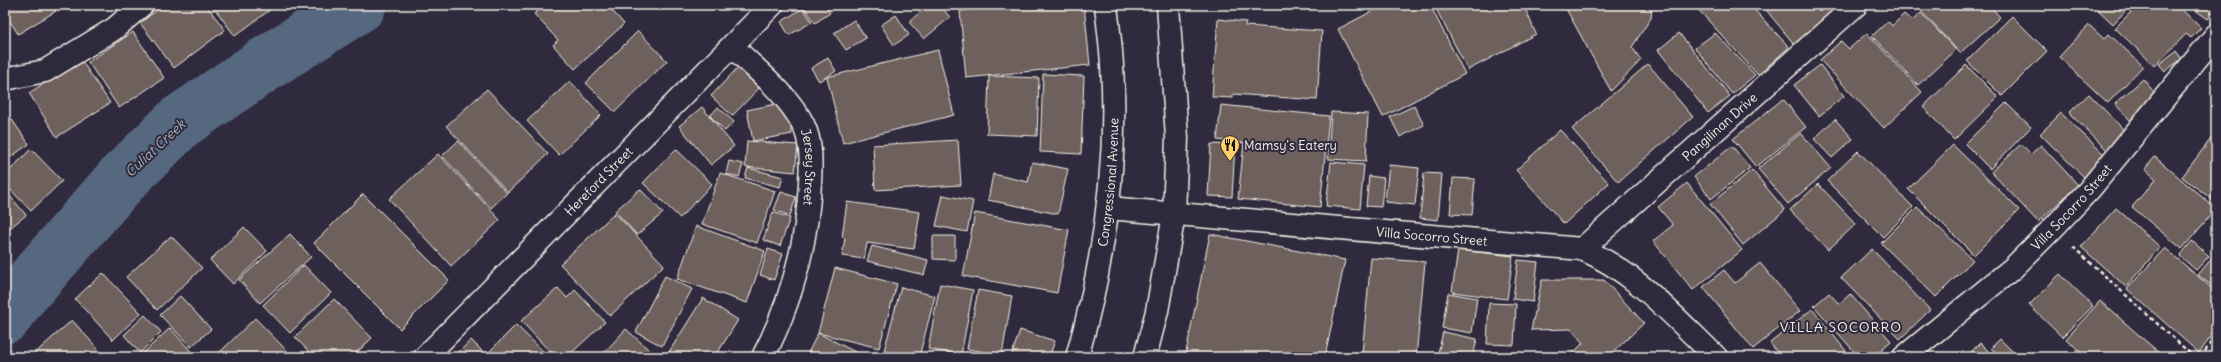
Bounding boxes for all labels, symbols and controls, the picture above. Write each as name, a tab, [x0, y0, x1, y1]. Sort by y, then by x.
street label: Pangilinan Drive	[1679, 89, 1761, 165]
water label: Culiat Creek	[121, 115, 190, 181]
street label: Congressional Avenue	[1094, 118, 1122, 248]
street label: Jersey Street	[797, 126, 819, 207]
restaurant icon: Mamsy's Eatery	[1219, 134, 1241, 162]
place label: Mamsy's Eatery	[1244, 137, 1337, 154]
street label: Hereford Street	[561, 143, 637, 220]
street label: Villa Socorro Street	[2028, 160, 2116, 254]
street label: Villa Socorro Street	[1375, 223, 1489, 250]
district label: VILLA SOCORRO	[1780, 318, 1902, 336]

